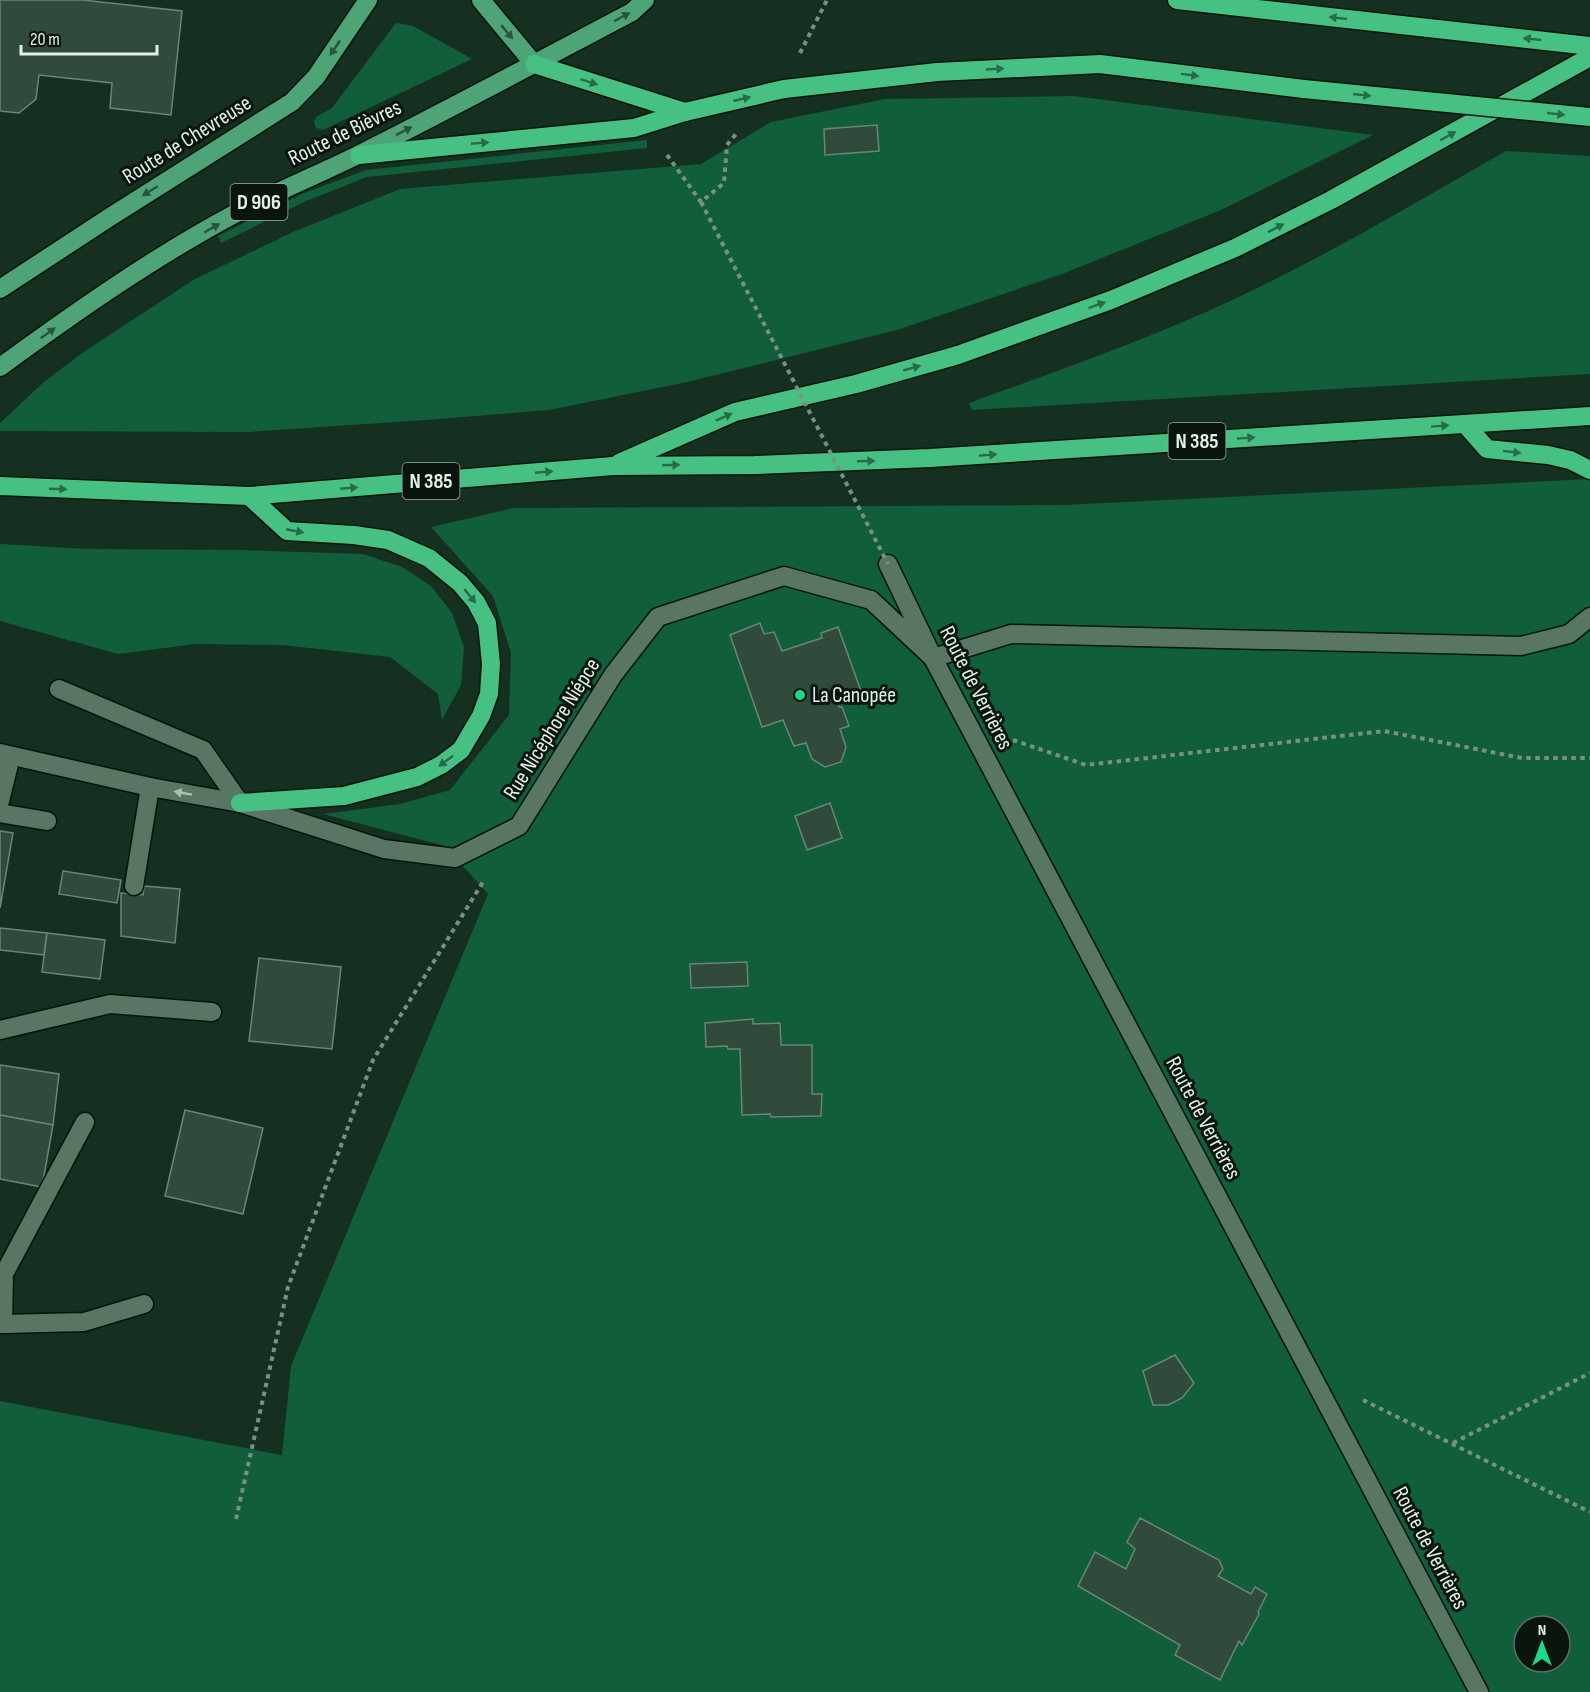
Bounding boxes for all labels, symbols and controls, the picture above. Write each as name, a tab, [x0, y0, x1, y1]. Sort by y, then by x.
one-way arrow	[614, 12, 631, 21]
one-way arrow	[1328, 13, 1347, 23]
scale bar	[21, 18, 158, 56]
one-way arrow	[501, 24, 514, 40]
text: 20 m	[30, 29, 60, 50]
one-way arrow	[1522, 35, 1541, 44]
one-way arrow	[330, 40, 341, 57]
one-way arrow	[986, 65, 1005, 74]
one-way arrow	[1180, 70, 1199, 79]
one-way arrow	[580, 77, 598, 87]
street label: Route de Chevreuse	[118, 90, 256, 190]
one-way arrow	[1353, 90, 1372, 99]
street label: Route de Bièvres	[284, 94, 406, 172]
one-way arrow	[733, 94, 752, 103]
one-way arrow	[1547, 109, 1566, 119]
one-way arrow	[396, 126, 413, 136]
one-way arrow	[1439, 131, 1456, 141]
one-way arrow	[470, 138, 489, 148]
road number: D 906	[230, 184, 288, 220]
one-way arrow	[142, 186, 158, 197]
one-way arrow	[203, 223, 220, 233]
one-way arrow	[1267, 223, 1284, 233]
one-way arrow	[1088, 300, 1106, 309]
one-way arrow	[39, 327, 55, 339]
one-way arrow	[903, 363, 921, 372]
one-way arrow	[715, 412, 733, 421]
one-way arrow	[1431, 421, 1450, 431]
road number: N 385	[1168, 423, 1226, 459]
one-way arrow	[1236, 434, 1255, 443]
one-way arrow	[1503, 447, 1522, 457]
one-way arrow	[979, 450, 998, 459]
one-way arrow	[857, 456, 876, 465]
one-way arrow	[662, 461, 681, 470]
road number: N 385	[402, 463, 460, 499]
one-way arrow	[534, 467, 553, 477]
one-way arrow	[340, 483, 359, 493]
one-way arrow	[49, 484, 68, 493]
one-way arrow	[286, 526, 305, 535]
one-way arrow	[464, 588, 477, 604]
street label: Route de Verrières	[933, 622, 1019, 754]
street label: Rue Nicéphore Niépce	[498, 653, 606, 805]
place label: La Canopée	[812, 682, 896, 709]
marker: La Canopée	[793, 688, 807, 702]
one-way arrow	[438, 755, 454, 767]
one-way arrow	[173, 788, 192, 797]
street label: Route de Verrières	[1159, 1052, 1247, 1184]
street label: Route de Verrières	[1386, 1482, 1474, 1614]
north arrow	[1512, 1614, 1572, 1674]
text: N	[1538, 1621, 1546, 1640]

